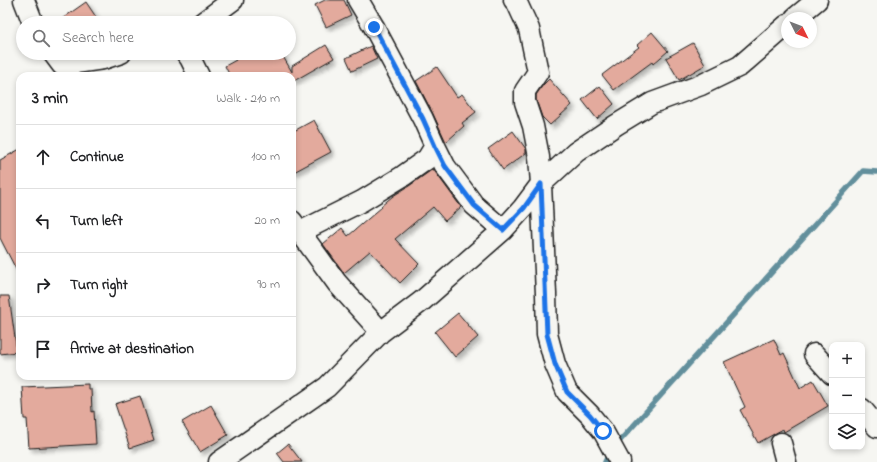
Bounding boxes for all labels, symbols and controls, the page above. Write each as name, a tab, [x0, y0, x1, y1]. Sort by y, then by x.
north arrow	[781, 12, 817, 48]
search box	[16, 16, 296, 60]
route end	[365, 18, 383, 36]
icon: search	[30, 27, 52, 49]
text: Search here	[62, 27, 134, 49]
text: 3 min	[32, 86, 68, 111]
text: Walk · 210 m	[216, 89, 280, 108]
icon: ahead	[32, 146, 54, 168]
text: Continue	[70, 146, 124, 168]
text: 100 m	[251, 147, 280, 166]
icon: left	[32, 210, 54, 232]
text: Turn left	[70, 210, 123, 232]
text: 20 m	[255, 211, 280, 230]
icon: right	[32, 274, 54, 296]
text: Turn right	[70, 274, 128, 296]
text: 90 m	[257, 275, 280, 294]
icon: arrive	[32, 338, 54, 360]
text: Arrive at destination	[70, 338, 194, 360]
map controls	[829, 342, 865, 450]
button: +	[829, 342, 865, 378]
button: −	[829, 378, 865, 414]
button: layers	[829, 414, 865, 450]
route start	[594, 422, 612, 440]

